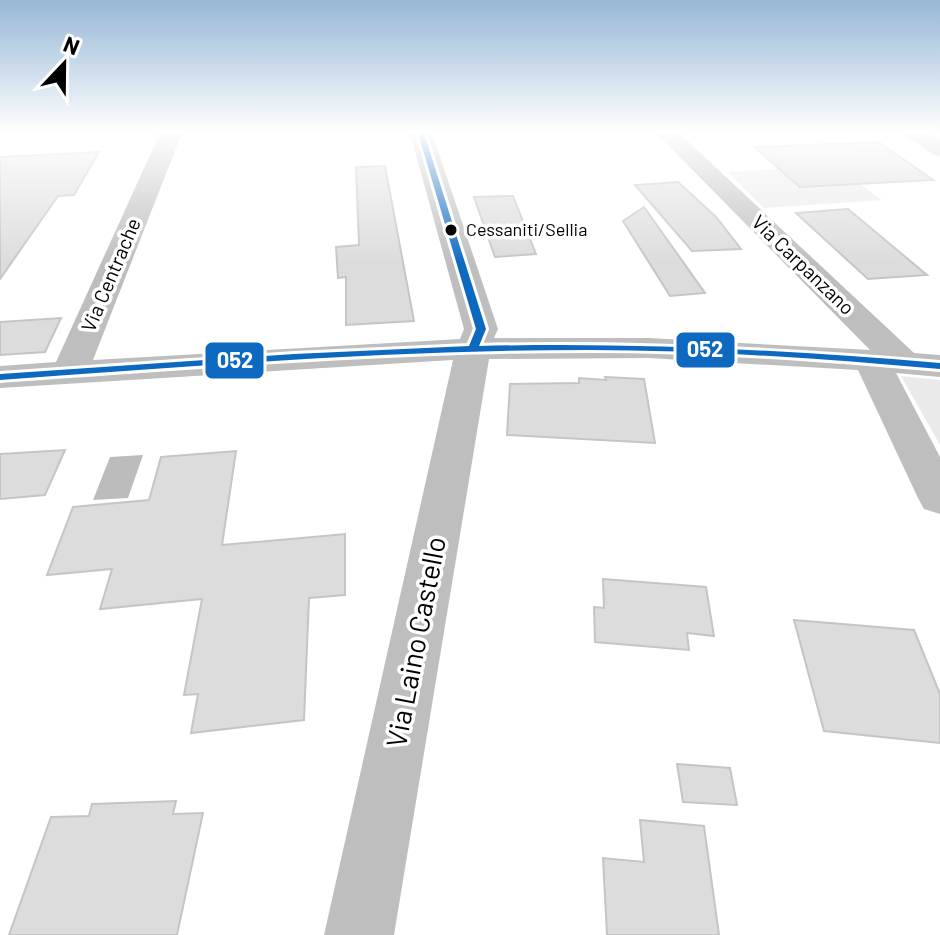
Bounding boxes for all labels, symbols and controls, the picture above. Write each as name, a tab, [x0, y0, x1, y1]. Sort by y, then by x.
north arrow	[24, 24, 104, 104]
text: N	[60, 30, 84, 59]
street label: Via Carpanzano	[747, 209, 860, 319]
street label: Via Centrache	[75, 214, 145, 335]
place label: Cessaniti/Sellia	[466, 218, 587, 240]
marker: Cessaniti/Sellia	[443, 222, 459, 238]
line badge: 052	[675, 331, 736, 369]
text: 052	[687, 335, 723, 361]
line badge: 052	[204, 341, 265, 380]
text: 052	[217, 346, 253, 372]
street label: Via Laino Castello	[378, 534, 452, 750]

